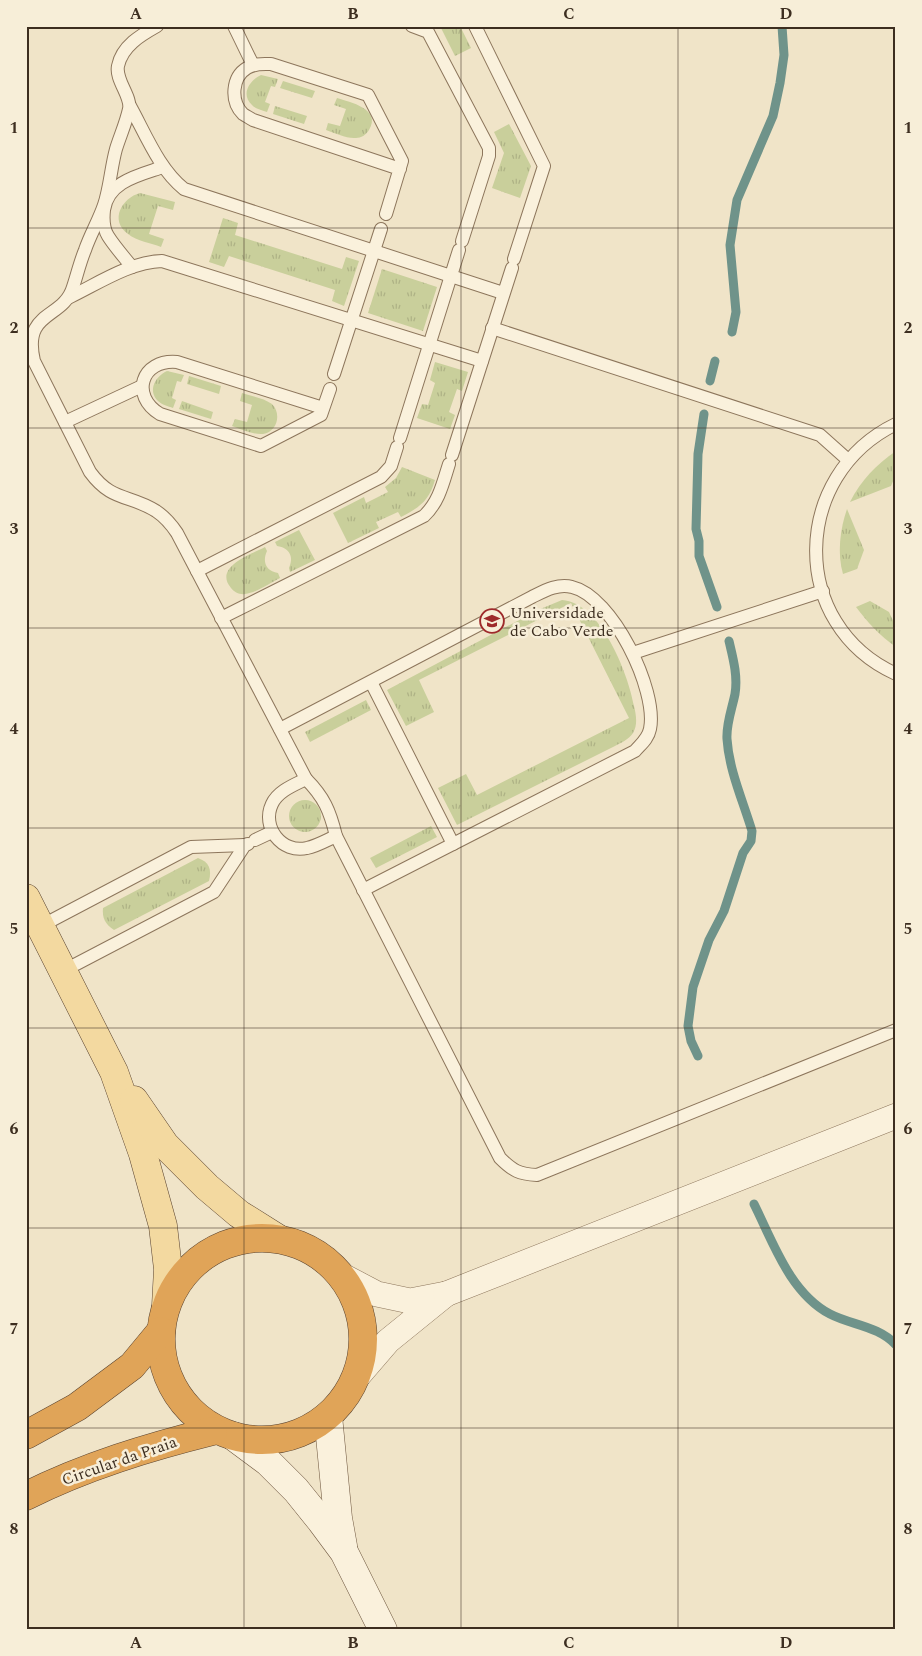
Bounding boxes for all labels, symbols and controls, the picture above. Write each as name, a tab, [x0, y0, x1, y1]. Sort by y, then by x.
text: A	[130, 2, 143, 26]
text: B	[347, 2, 359, 26]
text: C	[563, 2, 575, 26]
text: D	[780, 2, 793, 26]
text: 1	[10, 116, 18, 140]
text: 1	[904, 116, 912, 140]
text: 2	[10, 316, 19, 340]
text: 2	[904, 316, 913, 340]
text: 3	[10, 517, 19, 541]
text: 3	[904, 517, 913, 541]
place label: Universidade de Cabo Verde	[510, 601, 614, 643]
school or university icon: Universidade de Cabo Verde	[479, 608, 505, 634]
text: 4	[10, 717, 19, 741]
text: 4	[904, 717, 913, 741]
text: 5	[10, 917, 18, 941]
text: 5	[904, 917, 912, 941]
text: 6	[10, 1117, 19, 1141]
text: 6	[904, 1117, 913, 1141]
text: 7	[10, 1317, 19, 1341]
text: 7	[904, 1317, 913, 1341]
street label: Circular da Praia	[58, 1430, 180, 1492]
text: 8	[10, 1517, 19, 1541]
text: 8	[904, 1517, 913, 1541]
text: A	[130, 1631, 143, 1655]
text: B	[347, 1631, 359, 1655]
text: C	[563, 1631, 575, 1655]
text: D	[780, 1631, 793, 1655]

